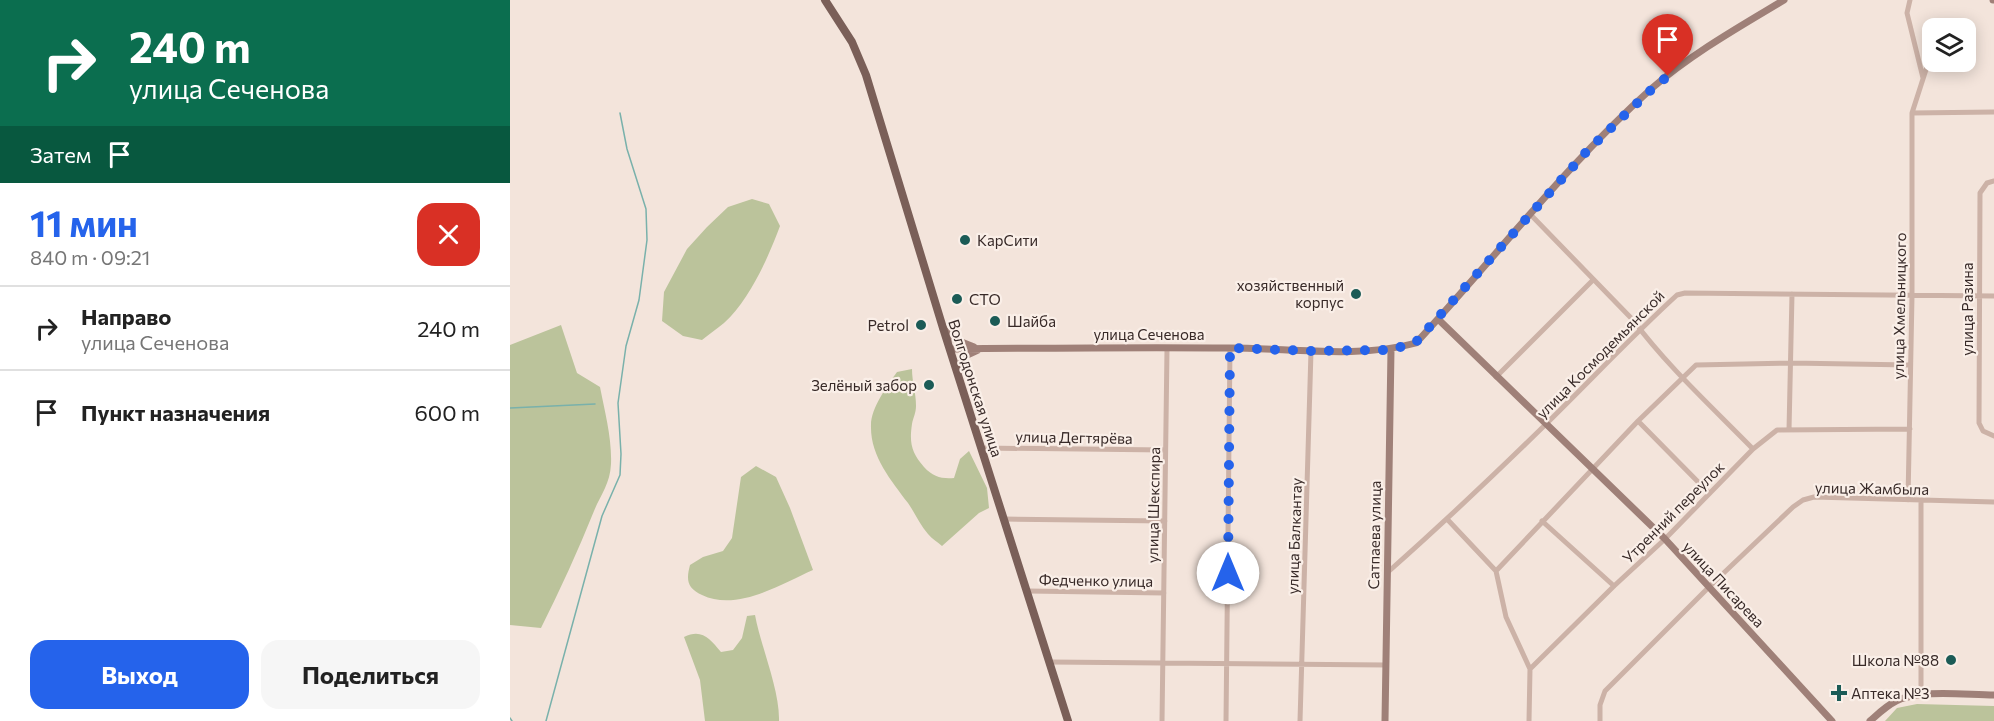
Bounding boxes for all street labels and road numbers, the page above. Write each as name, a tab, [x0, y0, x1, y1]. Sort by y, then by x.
street label: улица Хмельницкого	[1889, 232, 1909, 380]
street label: улица Разина	[1958, 262, 1976, 356]
street label: улица Космодемьянской	[1532, 286, 1668, 422]
street label: Волгодонская улица	[945, 317, 1007, 459]
street label: улица Сеченова	[1093, 325, 1205, 343]
street label: улица Дегтярёва	[1015, 427, 1133, 447]
street label: улица Шекспира	[1143, 447, 1163, 563]
street label: Утренний переулок	[1618, 457, 1728, 567]
street label: улица Балкантау	[1283, 477, 1305, 595]
street label: улица Жамбыла	[1815, 478, 1929, 498]
street label: Сатпаева улица	[1364, 480, 1384, 590]
street label: улица Писарева	[1679, 537, 1769, 631]
street label: Федченко улица	[1039, 570, 1153, 590]

